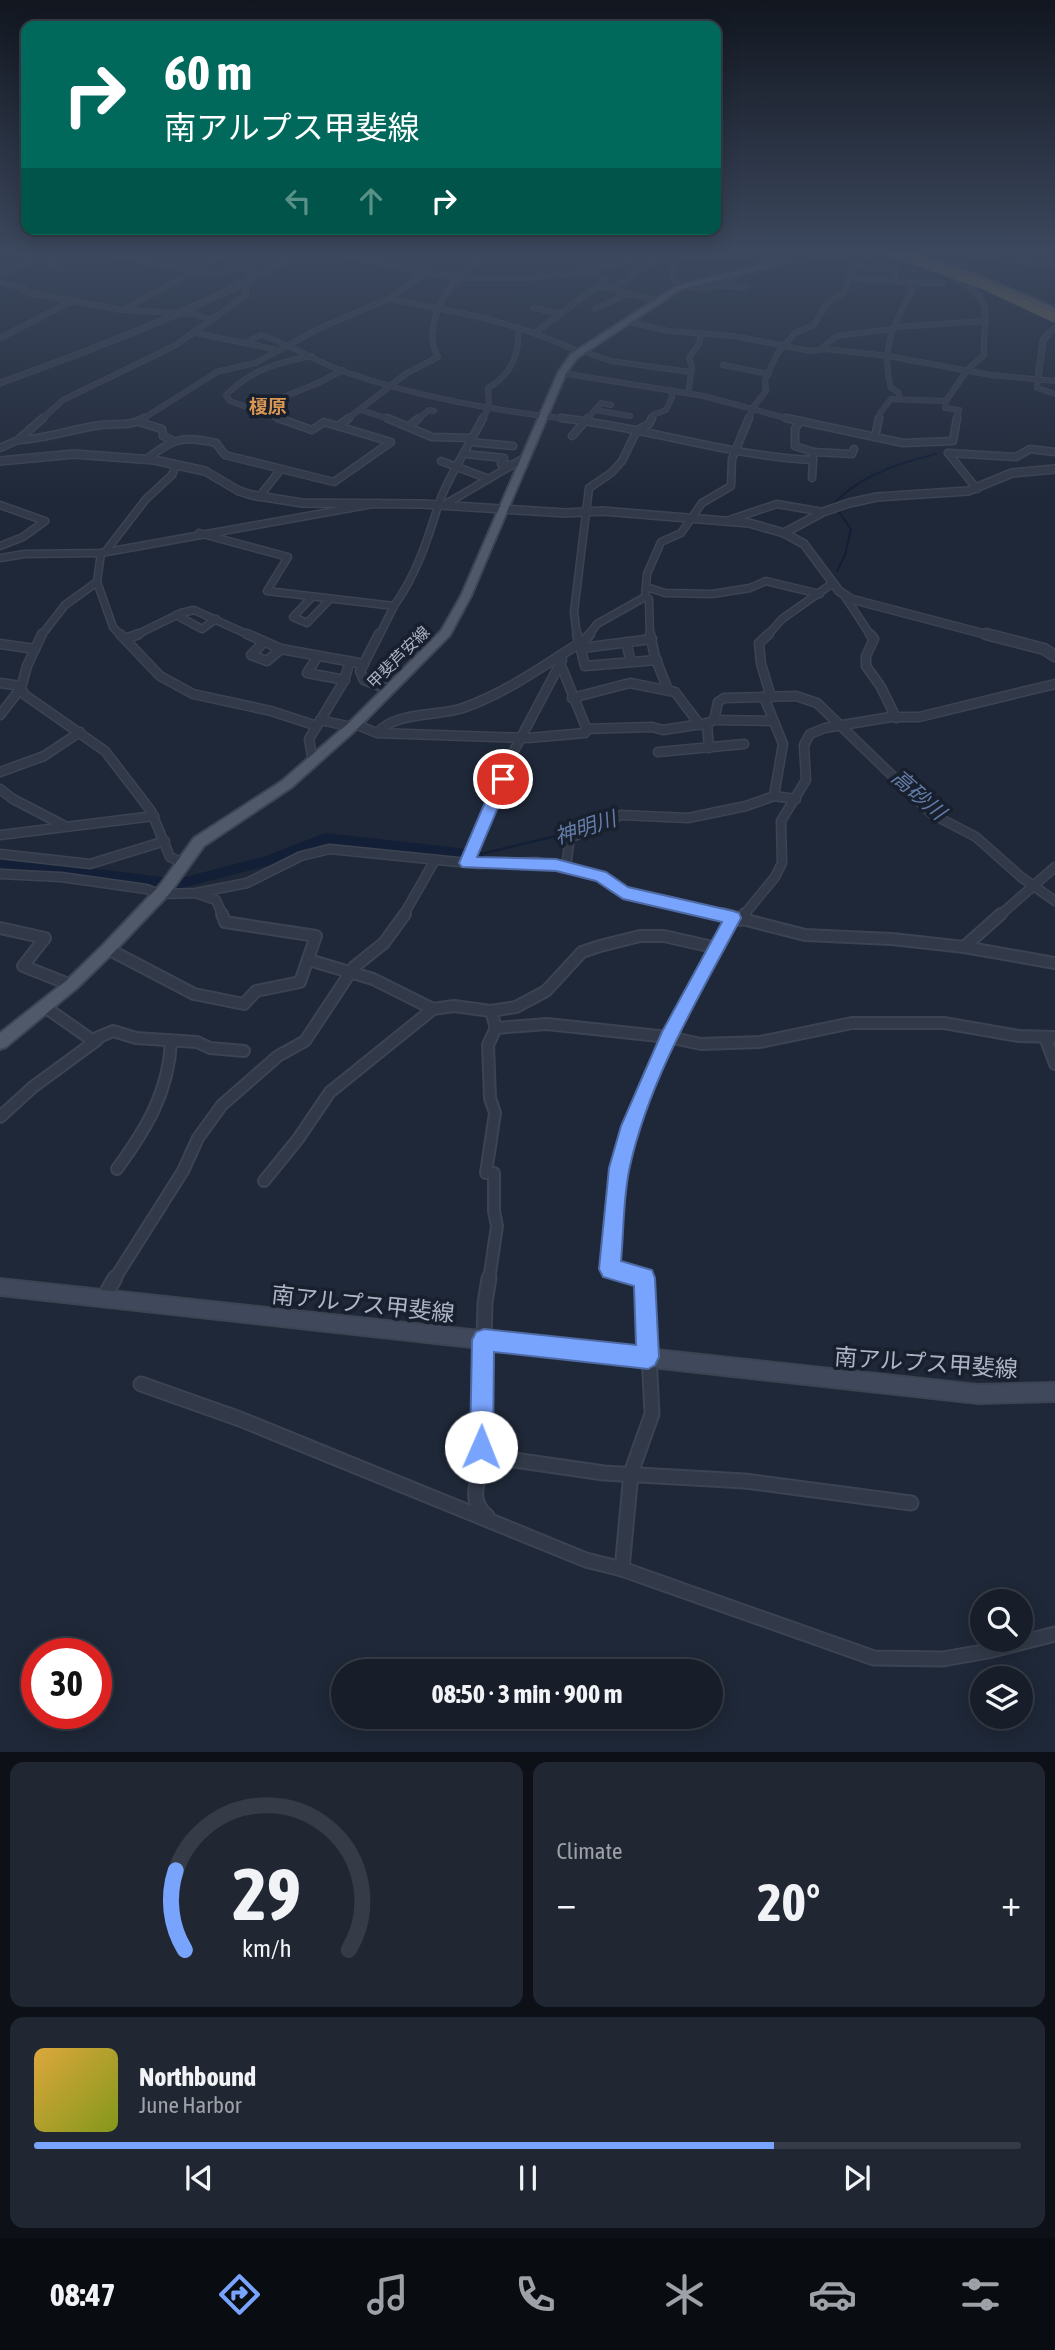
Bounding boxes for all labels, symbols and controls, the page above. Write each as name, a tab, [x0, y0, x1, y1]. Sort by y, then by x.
text: 60 m	[164, 44, 252, 100]
icon: right	[49, 49, 140, 140]
text: 南アルプス甲斐線	[164, 109, 420, 146]
icon: left	[279, 182, 317, 220]
icon: ahead	[352, 182, 390, 220]
icon: right	[425, 182, 463, 220]
district label: 榎原	[249, 395, 287, 417]
street label: 甲斐芦安線	[363, 622, 433, 692]
pin	[473, 749, 533, 809]
icon: arrive	[484, 760, 522, 798]
water label: 高砂川	[887, 764, 952, 825]
water label: 神明川	[551, 805, 621, 848]
street label: 南アルプス甲斐線	[270, 1281, 456, 1327]
street label: 南アルプス甲斐線	[833, 1344, 1019, 1382]
position arrow	[444, 1410, 518, 1484]
map controls	[970, 1589, 1033, 1729]
button: search	[970, 1589, 1033, 1652]
speed limit sign: 30	[21, 1638, 112, 1729]
button: layers	[970, 1666, 1033, 1729]
text: 08:50 · 3 min · 900 m	[432, 1679, 622, 1709]
text: Climate	[557, 1838, 622, 1864]
text: 29	[232, 1853, 300, 1936]
text: 20°	[757, 1872, 820, 1932]
text: −	[557, 1881, 576, 1924]
text: +	[1001, 1881, 1021, 1924]
text: km/h	[241, 1934, 291, 1962]
text: Northbound	[139, 2062, 256, 2092]
text: June Harbor	[139, 2092, 242, 2118]
icon: previous	[180, 2159, 218, 2197]
icon: pause	[509, 2159, 547, 2197]
icon: next	[838, 2159, 876, 2197]
icon: directions	[215, 2270, 264, 2319]
icon: music	[363, 2270, 412, 2319]
icon: phone	[511, 2270, 560, 2319]
icon: climate	[660, 2270, 709, 2319]
icon: car	[808, 2270, 857, 2319]
icon: filters	[956, 2270, 1005, 2319]
text: 08:47	[50, 2276, 116, 2313]

